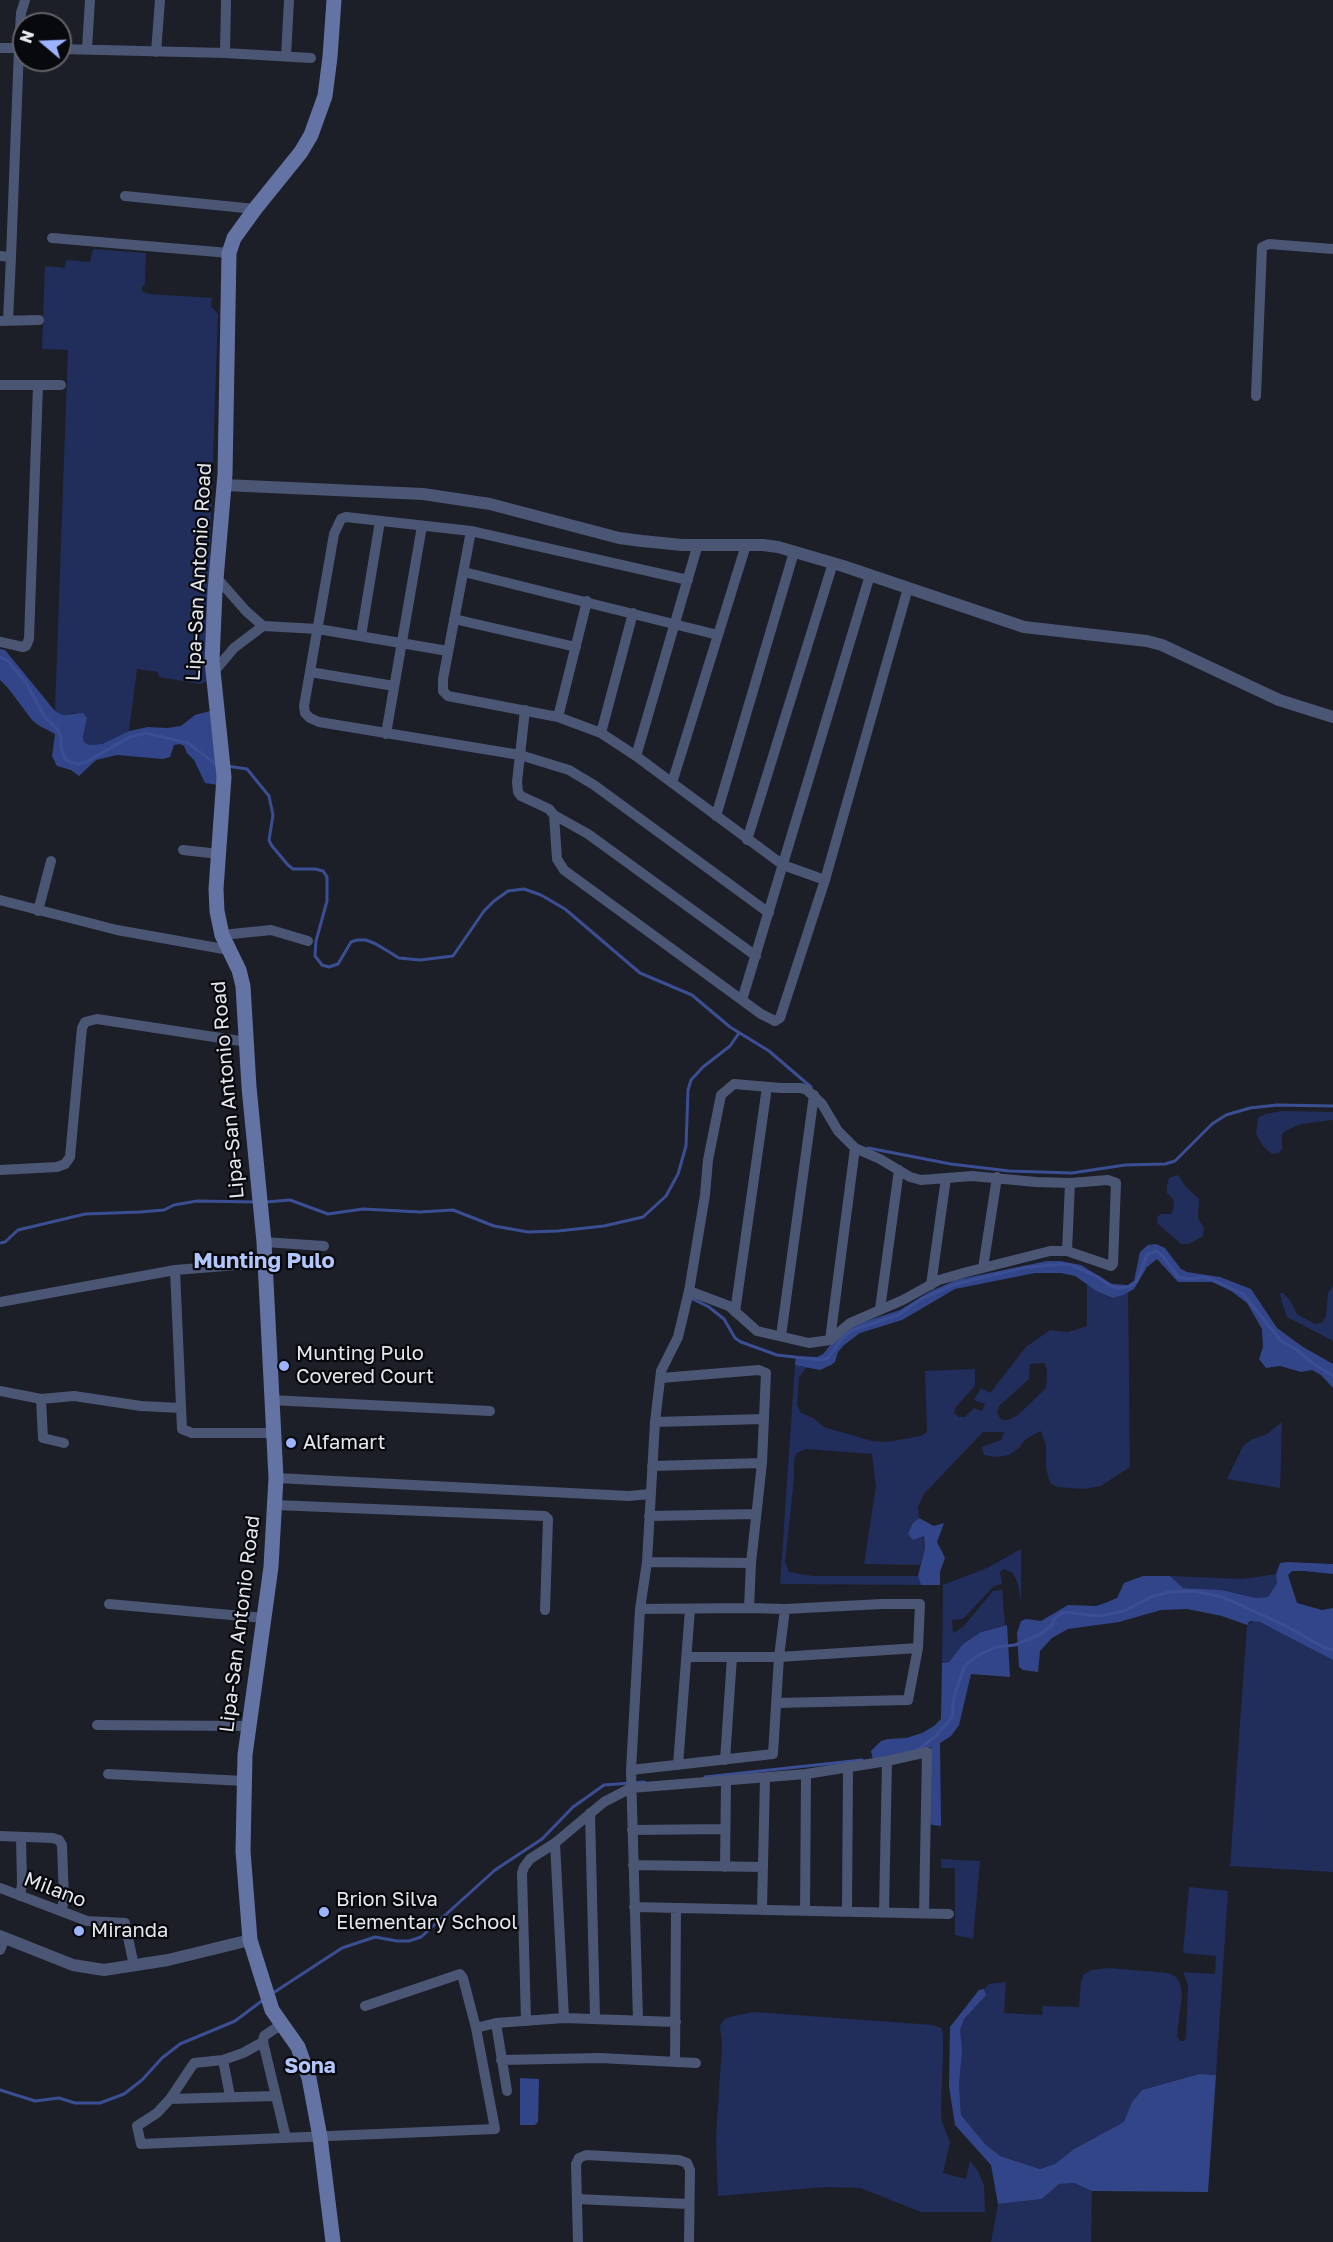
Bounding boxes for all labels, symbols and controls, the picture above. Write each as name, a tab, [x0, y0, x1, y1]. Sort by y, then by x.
north arrow	[12, 12, 72, 72]
text: N	[15, 28, 38, 46]
street label: Lipa-San Antonio Road	[181, 462, 217, 682]
street label: Lipa-San Antonio Road	[207, 980, 249, 1200]
district label: Munting Pulo	[193, 1248, 335, 1274]
place label: Munting Pulo Covered Court	[296, 1342, 434, 1389]
marker: Munting Pulo Covered Court	[277, 1359, 291, 1373]
place label: Alfamart	[303, 1431, 385, 1455]
marker: Alfamart	[284, 1436, 298, 1450]
street label: Lipa-San Antonio Road	[215, 1514, 265, 1734]
street label: Milano	[21, 1867, 89, 1913]
place label: Brion Silva Elementary School	[336, 1888, 518, 1935]
marker: Brion Silva Elementary School	[317, 1905, 331, 1919]
place label: Miranda	[91, 1919, 168, 1943]
marker: Miranda	[72, 1924, 86, 1938]
district label: Sona	[284, 2053, 336, 2079]

